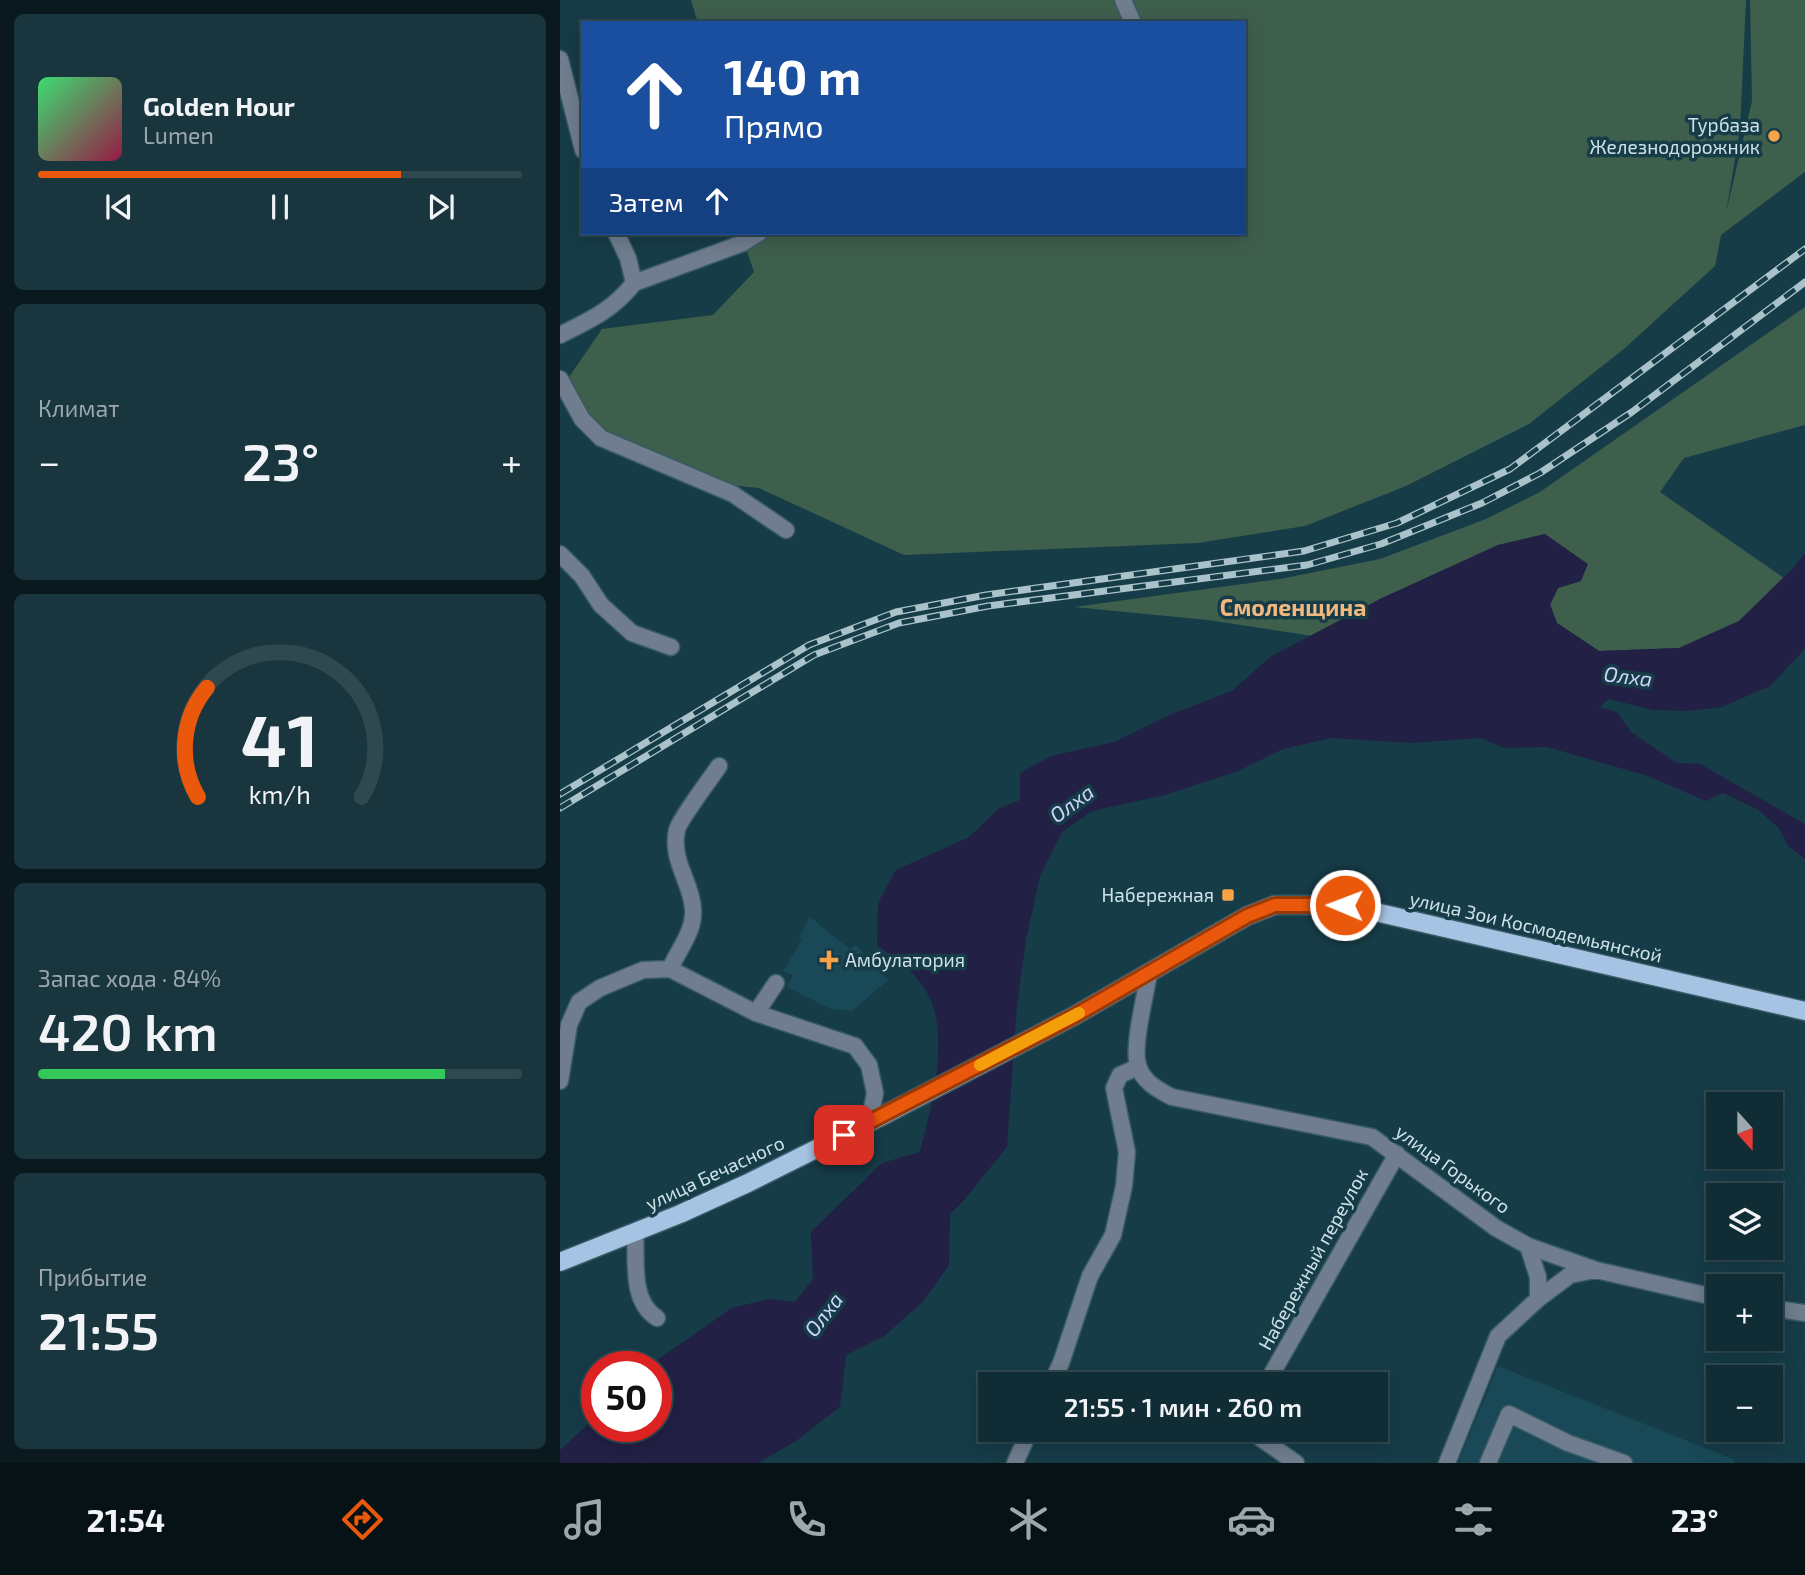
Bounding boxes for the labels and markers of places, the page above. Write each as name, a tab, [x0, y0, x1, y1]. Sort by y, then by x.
place label: Турбаза Железнодорожник	[1589, 113, 1760, 158]
marker: Турбаза Железнодорожник	[1766, 128, 1782, 144]
place label: Набережная	[1102, 883, 1214, 906]
marker: Набережная	[1220, 887, 1236, 903]
place label: Амбулатория	[845, 948, 965, 972]
marker: Амбулатория	[819, 950, 839, 970]
pin	[814, 1105, 874, 1165]

